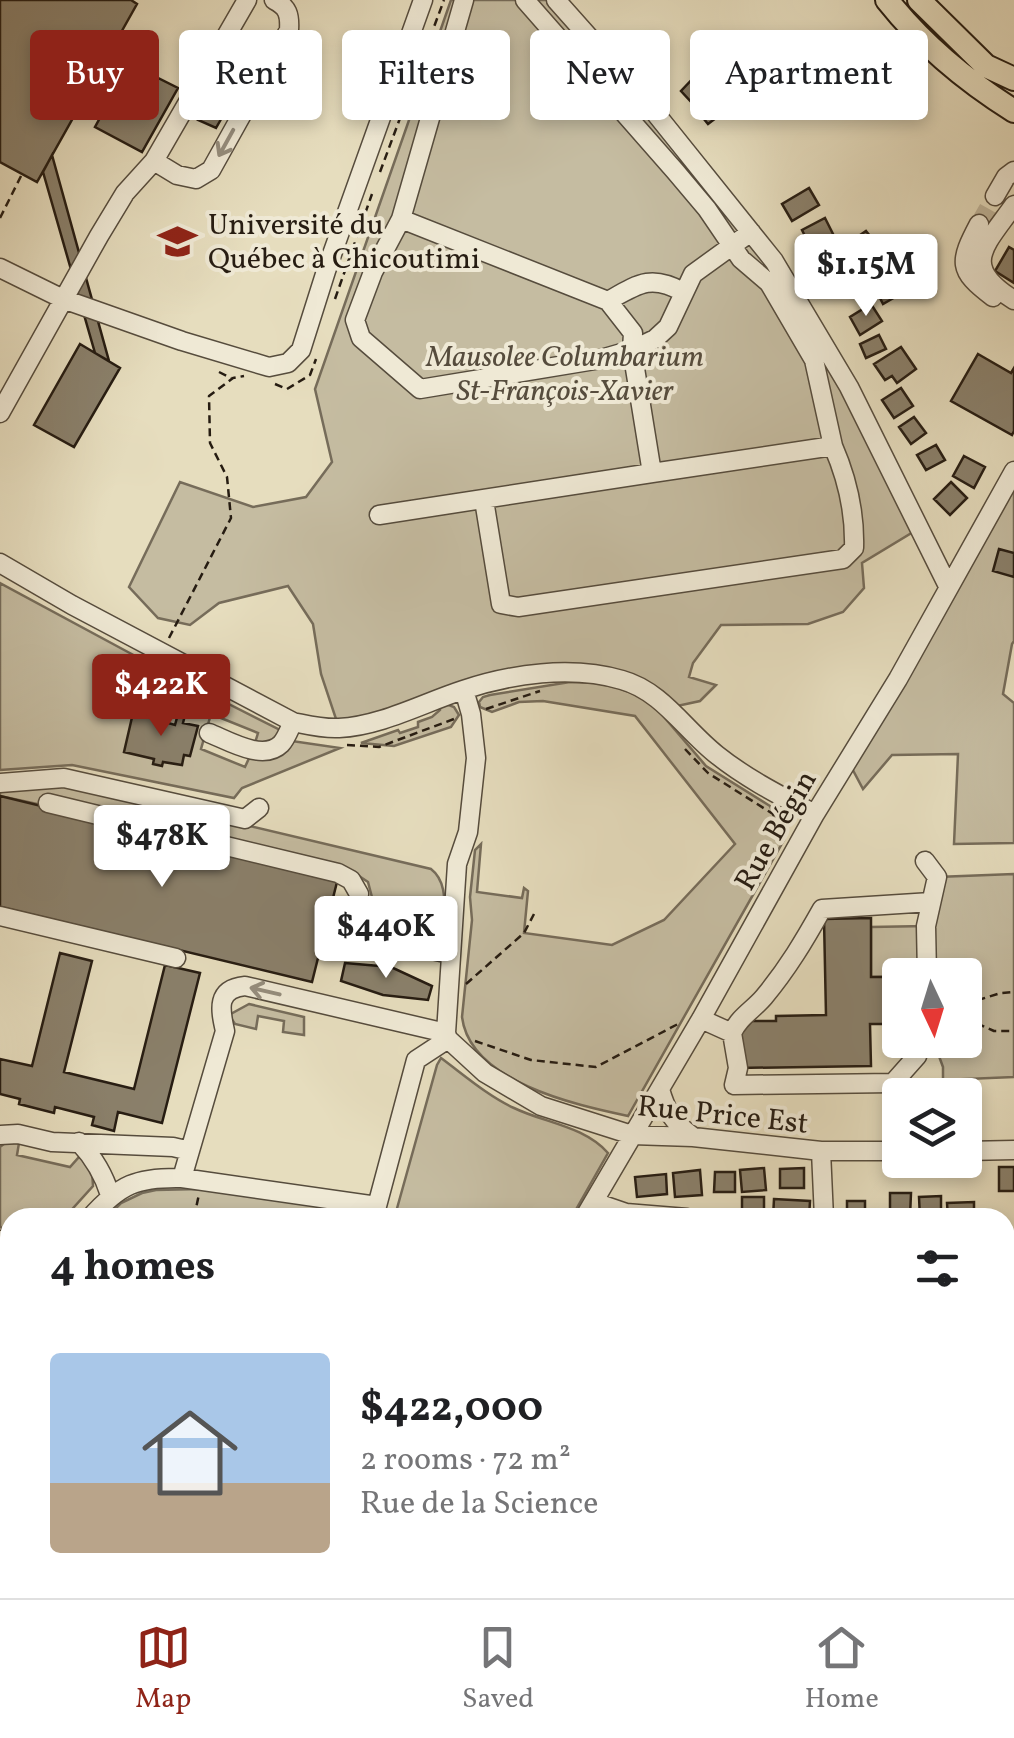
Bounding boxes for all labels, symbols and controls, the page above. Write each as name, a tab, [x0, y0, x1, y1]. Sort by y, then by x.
chip: Buy	[30, 30, 159, 120]
chip: Rent	[179, 30, 322, 120]
chip: Filters	[342, 30, 510, 120]
chip: New	[530, 30, 670, 120]
chip: Apartment	[690, 30, 928, 120]
one-way arrow	[215, 128, 235, 157]
place label: Université du Québec à Chicoutimi	[208, 205, 480, 281]
school or university icon: Université du Québec à Chicoutimi	[157, 220, 199, 262]
pin: $1.15M	[785, 234, 947, 319]
text: $1.15M	[817, 244, 915, 288]
park label: Mausolee Columbarium St-François-Xavier	[425, 337, 704, 413]
pin: $422K	[91, 654, 231, 739]
text: $422K	[114, 664, 208, 708]
street label: Rue Bégin	[725, 763, 828, 899]
pin: $478K	[92, 805, 232, 890]
text: $478K	[116, 815, 208, 859]
pin: $440K	[316, 896, 456, 981]
text: $440K	[337, 906, 435, 950]
north arrow	[882, 958, 982, 1058]
map controls	[882, 958, 982, 1178]
one-way arrow	[250, 981, 282, 999]
button: layers	[882, 1078, 982, 1178]
street label: Rue Price Est	[635, 1086, 810, 1146]
text: 4 homes	[50, 1239, 215, 1298]
icon: filters	[910, 1241, 965, 1296]
text: $422,000	[360, 1380, 543, 1439]
icon: home	[130, 1393, 250, 1513]
text: 2 rooms · 72 m²	[360, 1439, 571, 1483]
text: Rue de la Science	[360, 1483, 598, 1527]
tab: Map	[135, 1620, 191, 1719]
tab: Saved	[462, 1620, 534, 1719]
tab: Home	[805, 1620, 879, 1719]

